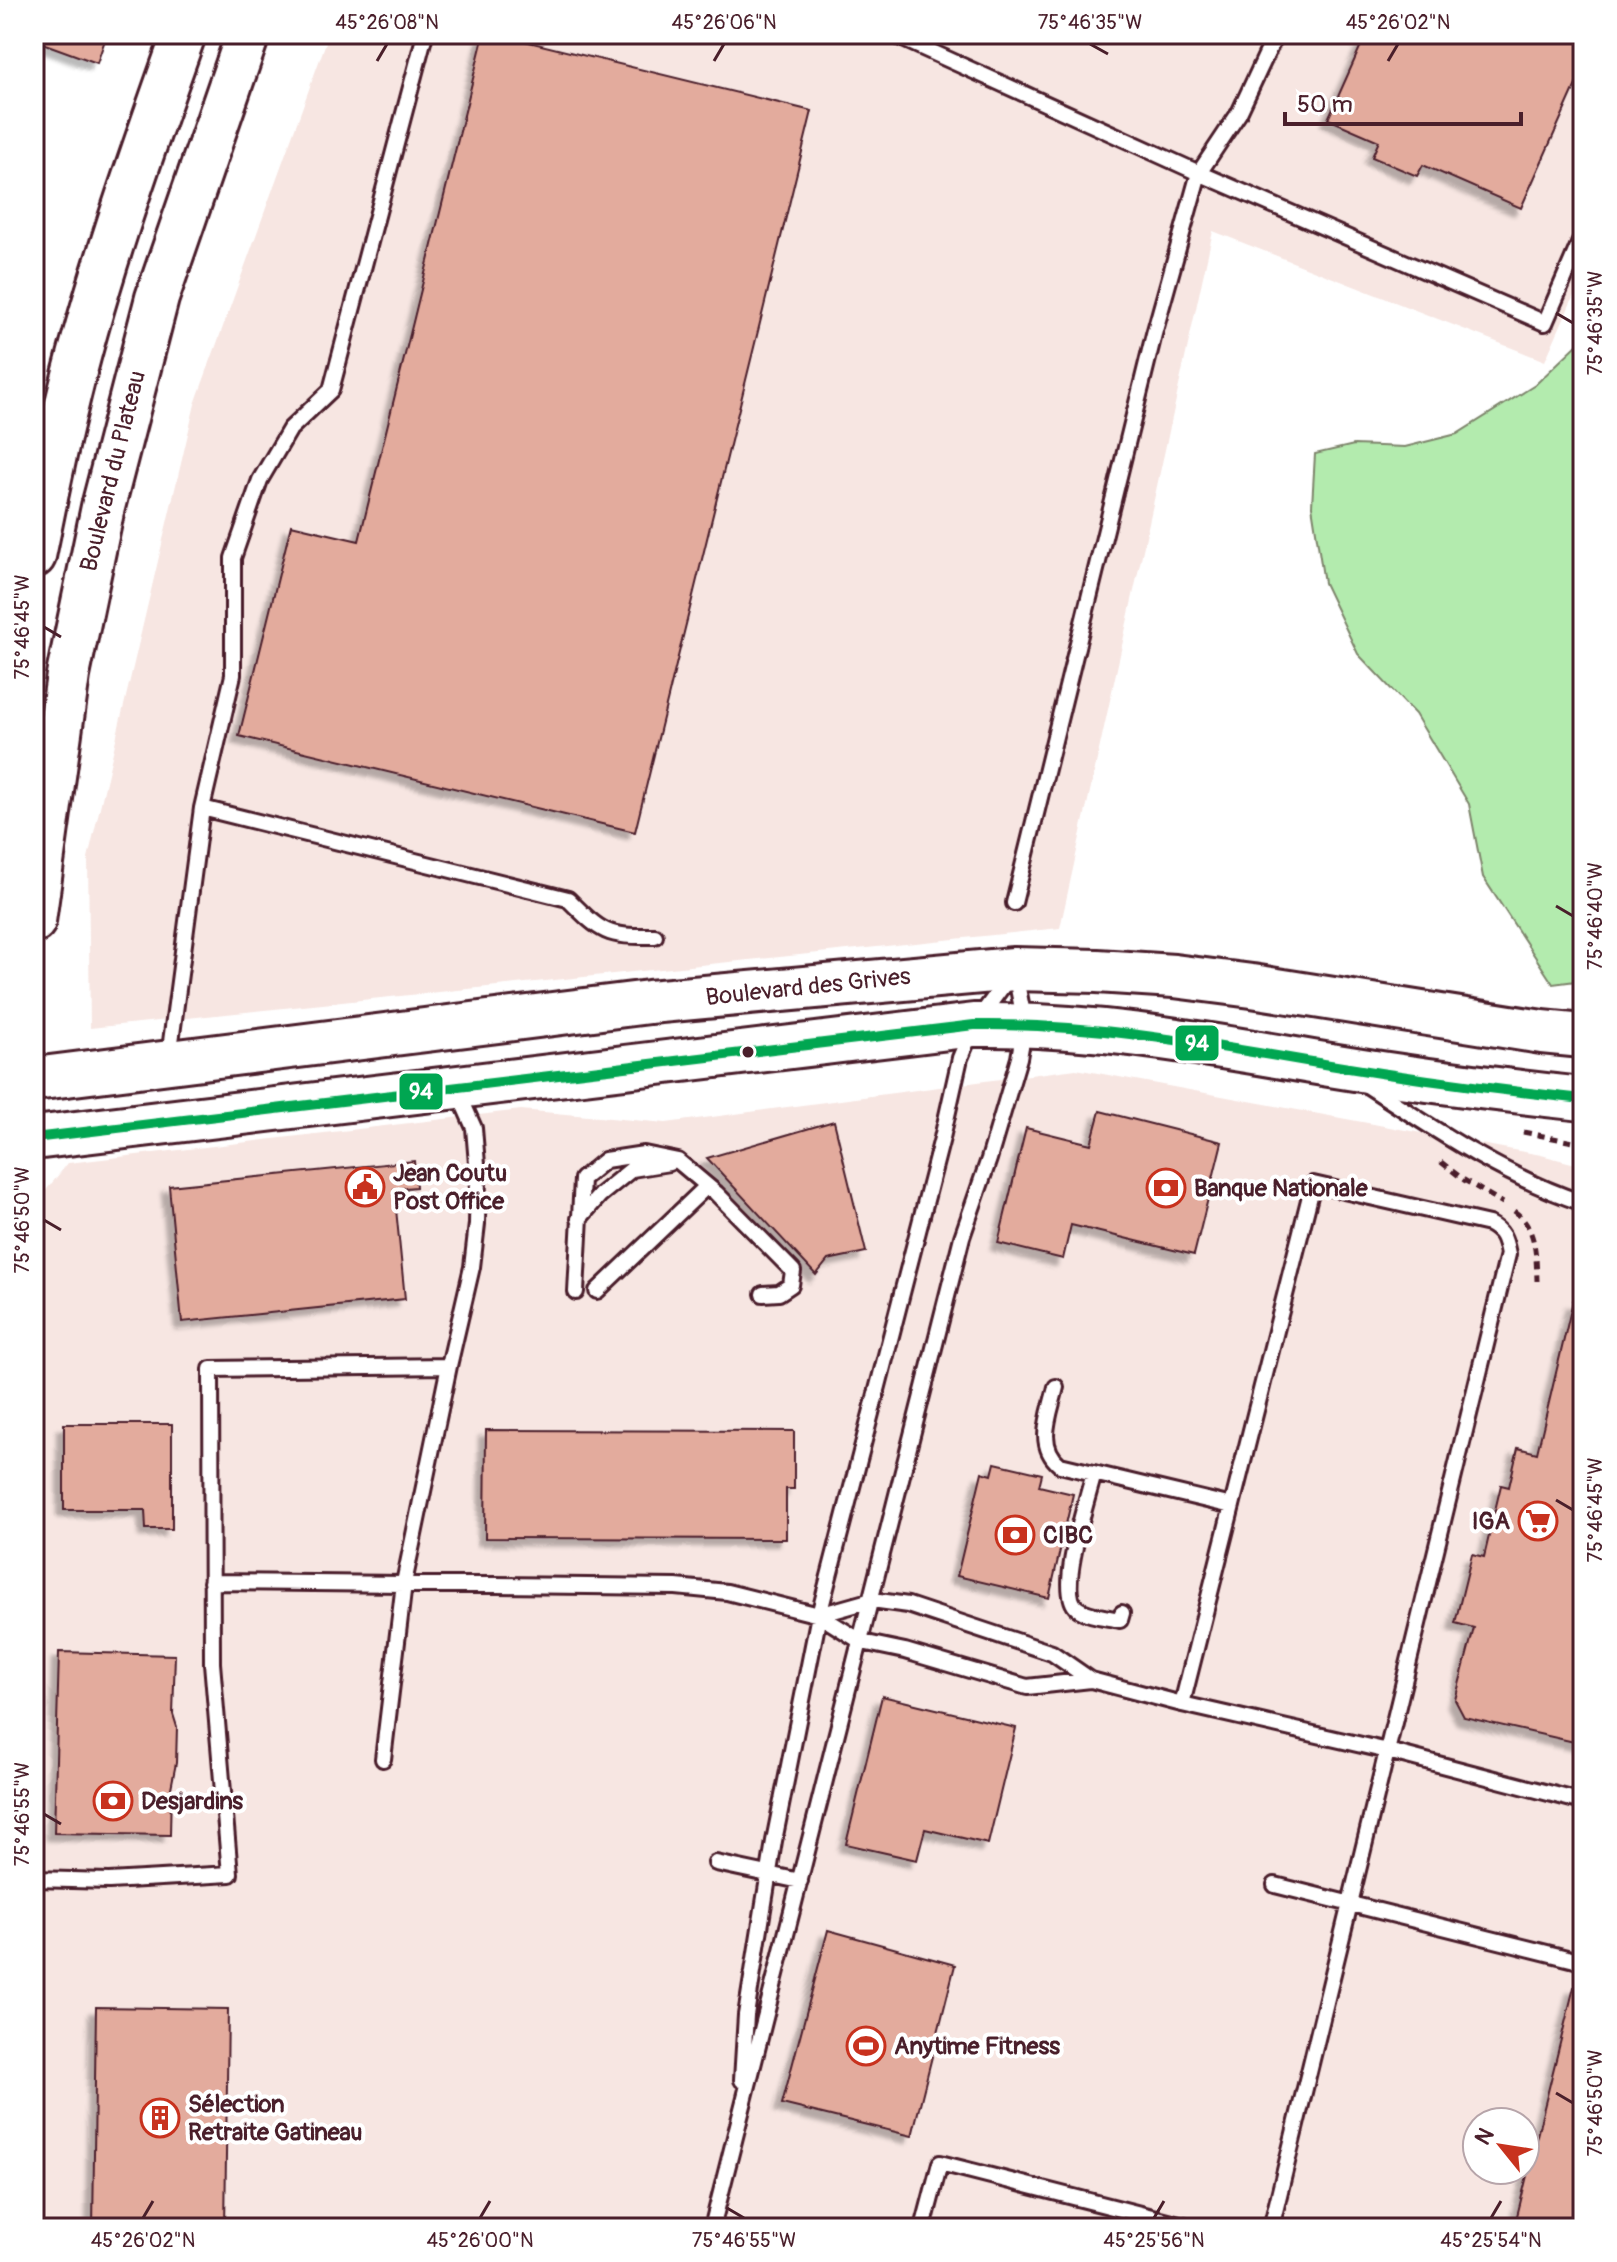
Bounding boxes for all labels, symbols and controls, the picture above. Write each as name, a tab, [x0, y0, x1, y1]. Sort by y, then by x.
text: 45°26'08"N	[335, 10, 439, 35]
text: 45°26'06"N	[672, 10, 776, 35]
text: 75°46'35"W	[1038, 10, 1142, 35]
text: 45°26'02"N	[1346, 10, 1450, 35]
scale bar	[1285, 76, 1521, 126]
text: 50 m	[1297, 90, 1353, 119]
text: 75°46'35"W	[1583, 271, 1608, 375]
street label: Boulevard du Plateau	[74, 368, 152, 574]
text: 75°46'45"W	[10, 574, 35, 680]
text: 75°46'40"W	[1583, 862, 1608, 970]
street label: Boulevard des Grives	[704, 962, 912, 1012]
line badge: 94	[1174, 1024, 1220, 1062]
text: 94	[1185, 1030, 1209, 1058]
unlabelled marker	[740, 1044, 756, 1060]
line badge: 94	[398, 1072, 444, 1111]
text: 94	[409, 1078, 433, 1106]
place label: Jean Coutu Post Office	[393, 1159, 507, 1216]
text: 75°46'50"W	[10, 1166, 35, 1274]
public building icon: Jean Coutu Post Office	[344, 1166, 386, 1208]
bank icon: Banque Nationale	[1145, 1167, 1187, 1209]
place label: Banque Nationale	[1194, 1174, 1369, 1203]
text: 75°46'45"W	[1583, 1457, 1608, 1563]
supermarket icon: IGA	[1517, 1500, 1559, 1542]
place label: IGA	[1472, 1507, 1510, 1536]
bank icon: CIBC	[994, 1514, 1036, 1556]
place label: CIBC	[1043, 1521, 1093, 1550]
text: 75°46'55"W	[10, 1762, 35, 1866]
bank icon: Desjardins	[92, 1780, 134, 1822]
place label: Desjardins	[141, 1787, 243, 1816]
sports icon: Anytime Fitness	[845, 2025, 887, 2067]
place label: Anytime Fitness	[894, 2032, 1060, 2061]
text: 75°46'50"W	[1583, 2049, 1608, 2157]
place label: Sélection Retraite Gatineau	[188, 2090, 362, 2147]
building icon: Sélection Retraite Gatineau	[139, 2097, 181, 2139]
north arrow	[1461, 2106, 1541, 2186]
text: N	[1469, 2123, 1500, 2150]
text: 45°26'02"N	[91, 2228, 195, 2253]
text: 45°26'00"N	[427, 2228, 533, 2253]
text: 75°46'55"W	[692, 2228, 796, 2253]
text: 45°25'56"N	[1103, 2228, 1205, 2253]
text: 45°25'54"N	[1440, 2228, 1542, 2253]

